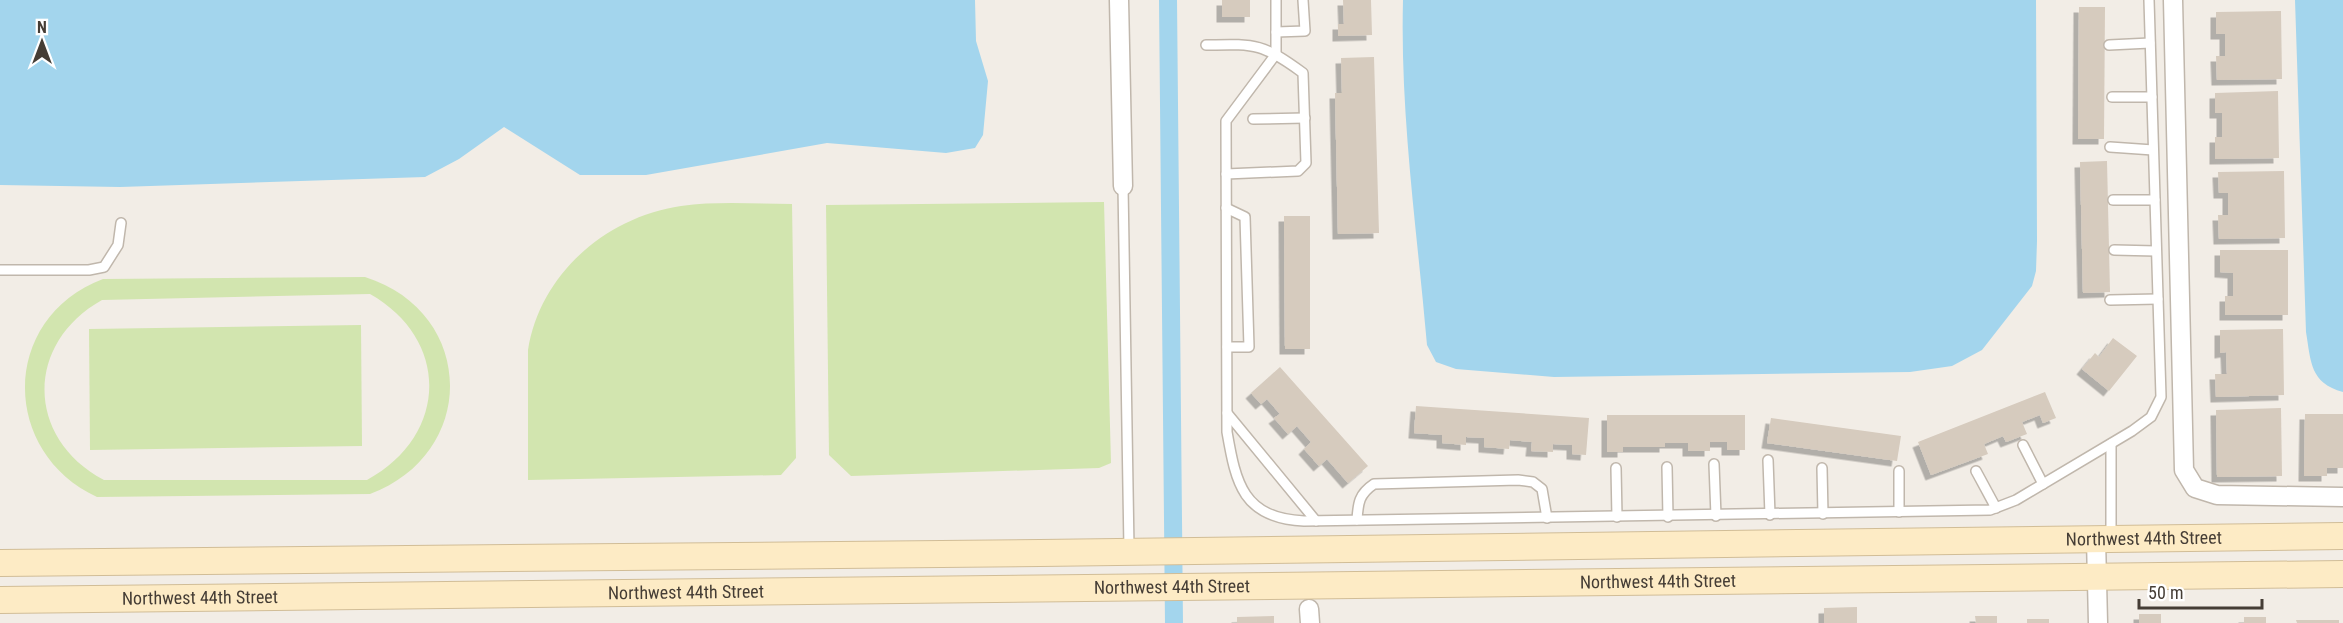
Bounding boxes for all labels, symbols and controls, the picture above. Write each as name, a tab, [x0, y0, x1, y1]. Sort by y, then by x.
north arrow	[12, 12, 72, 72]
text: N	[37, 18, 47, 37]
street label: Northwest 44th Street	[2066, 527, 2222, 550]
street label: Northwest 44th Street	[1580, 570, 1736, 592]
scale bar	[2139, 572, 2262, 610]
street label: Northwest 44th Street	[1094, 575, 1250, 598]
street label: Northwest 44th Street	[608, 581, 764, 603]
text: 50 m	[2148, 582, 2183, 603]
street label: Northwest 44th Street	[122, 586, 278, 609]

